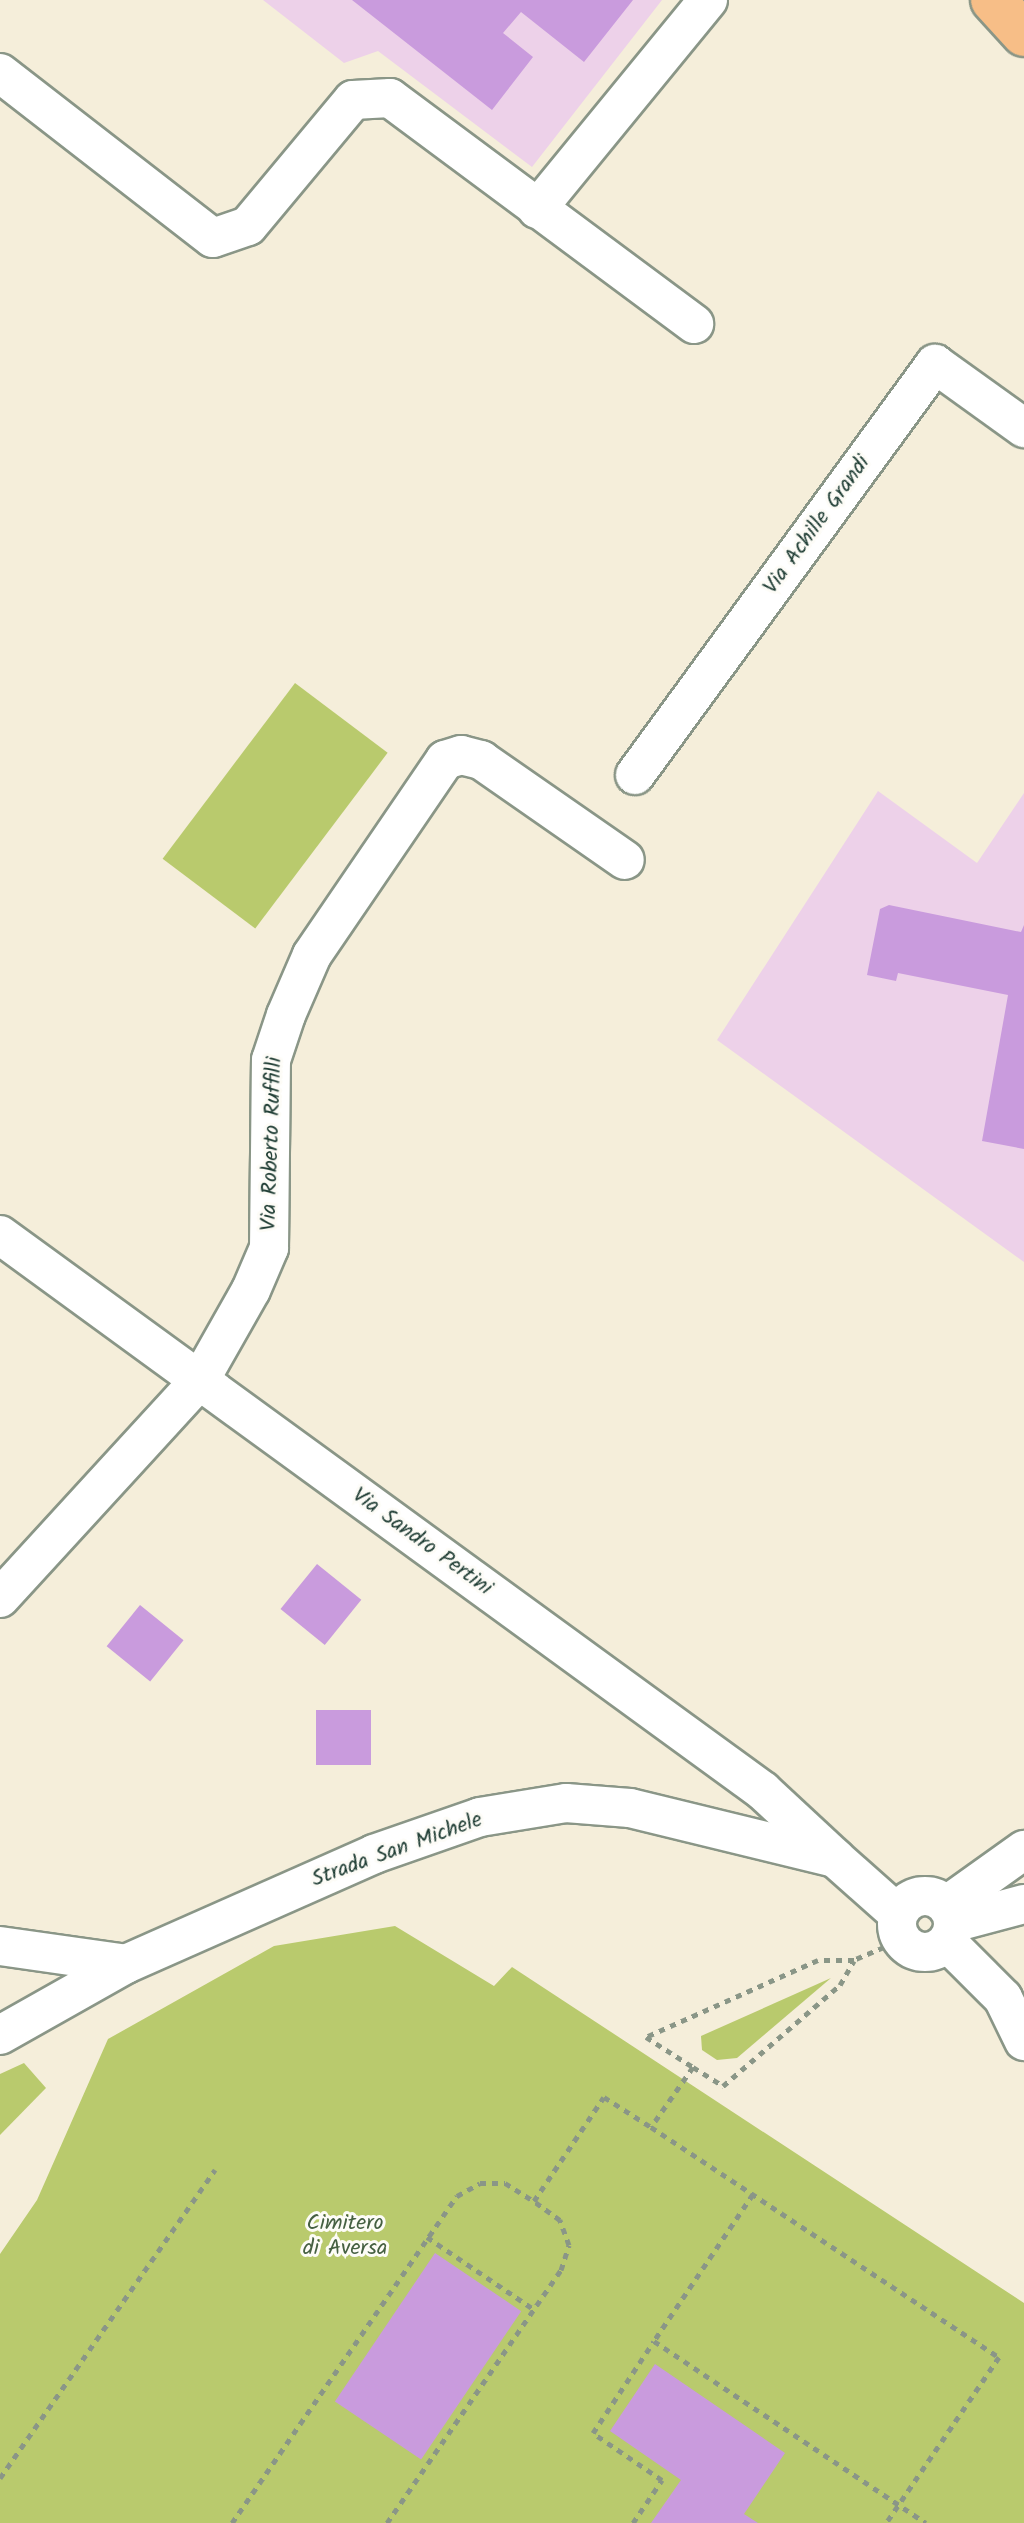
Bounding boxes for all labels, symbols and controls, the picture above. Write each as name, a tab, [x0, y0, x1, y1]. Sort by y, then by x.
street label: Via Achille Grandi	[758, 451, 876, 599]
street label: Via Roberto Ruffilli	[256, 1056, 288, 1232]
street label: Via Sandro Pertini	[347, 1482, 497, 1602]
street label: Strada San Michele	[308, 1807, 486, 1893]
park label: Cimitero di Aversa	[303, 2210, 387, 2262]

